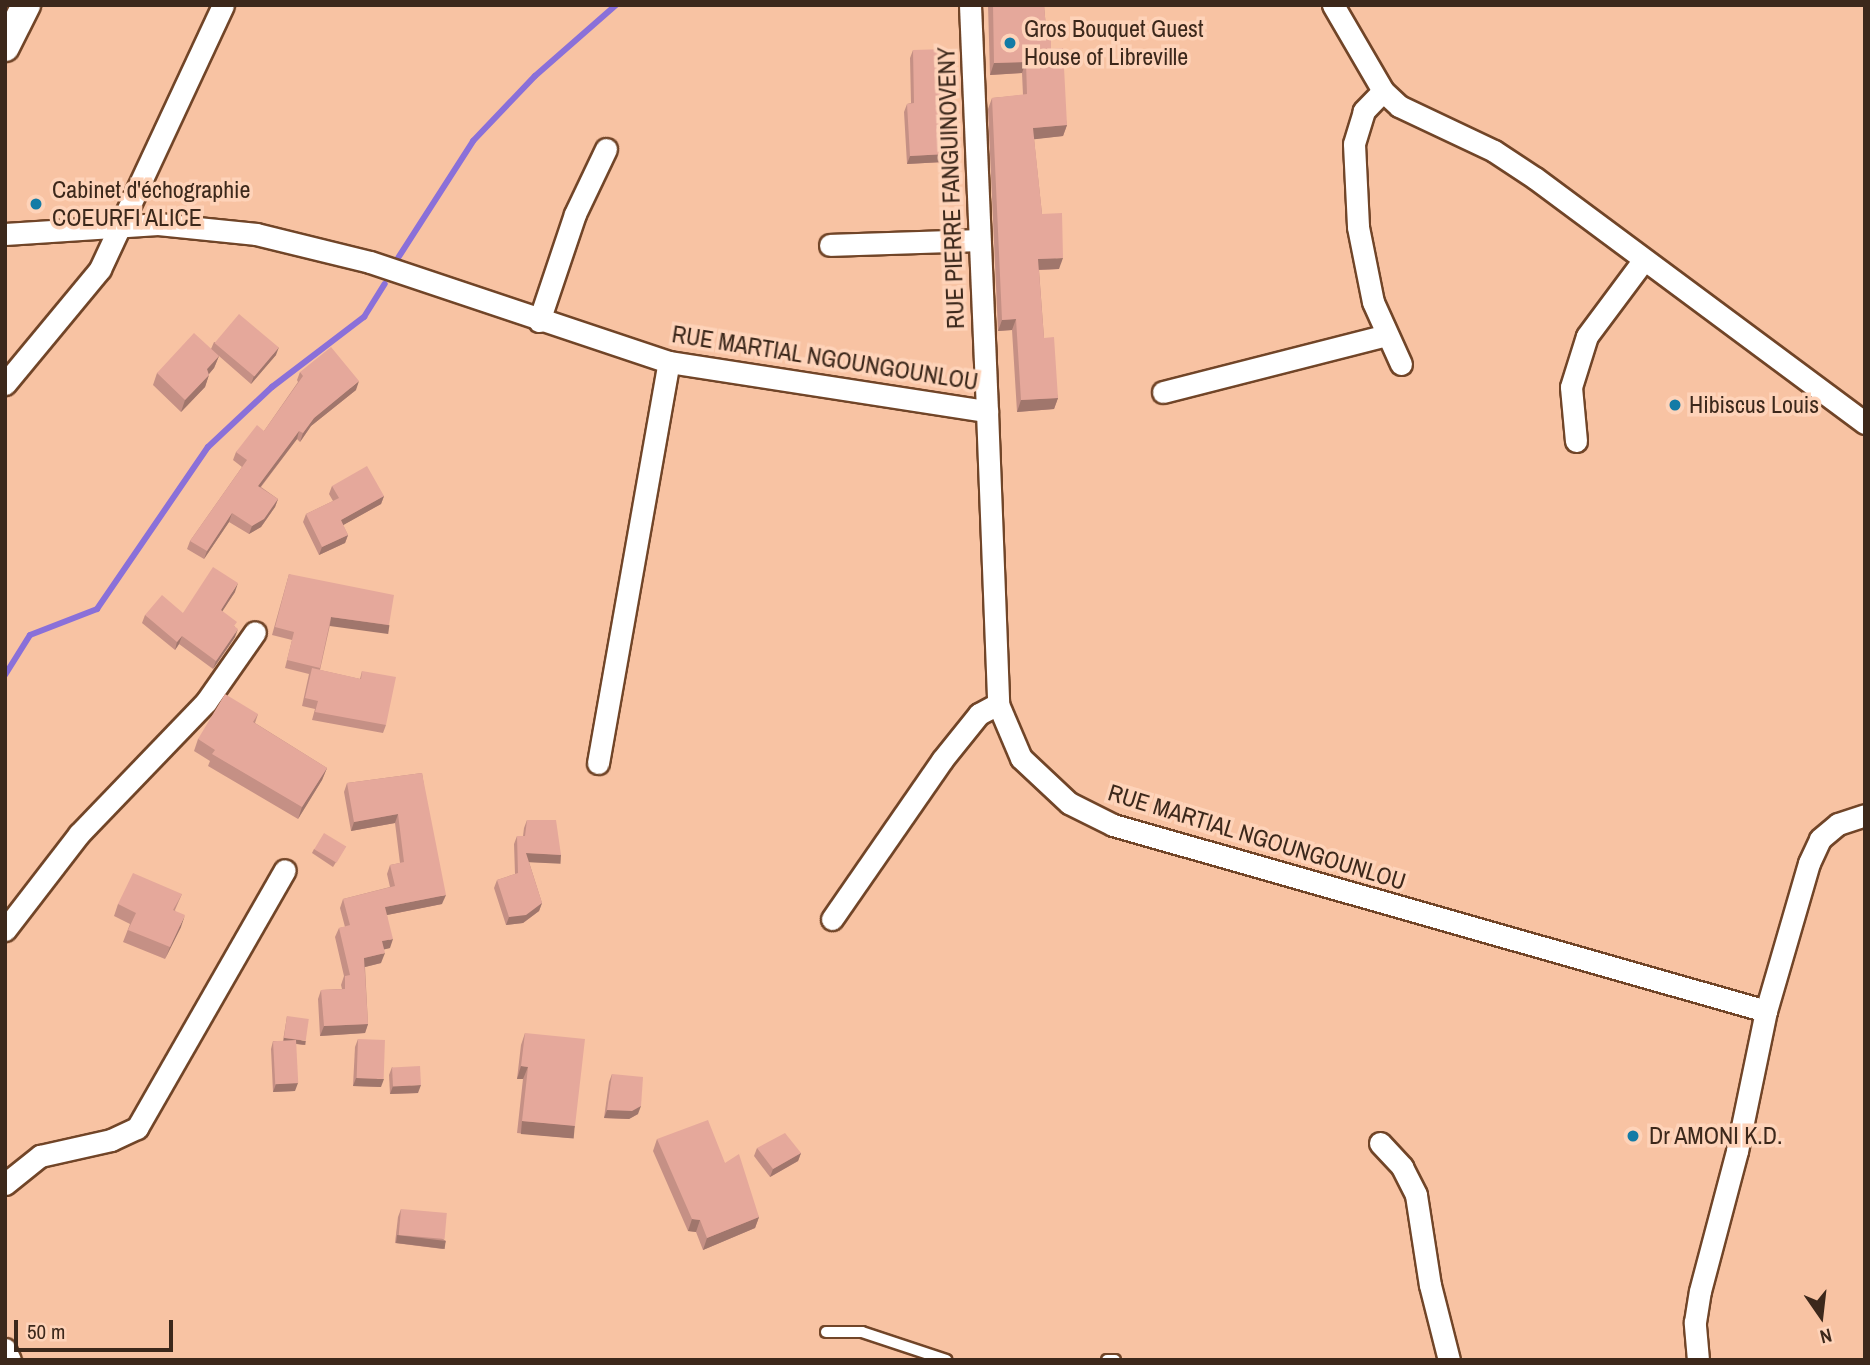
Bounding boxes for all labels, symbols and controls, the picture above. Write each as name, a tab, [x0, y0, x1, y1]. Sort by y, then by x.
place label: Gros Bouquet Guest House of Libreville	[1024, 15, 1203, 71]
marker: Gros Bouquet Guest House of Libreville	[1002, 35, 1018, 51]
street label: RUE PIERRE FANGUINOVENY	[932, 47, 970, 329]
place label: Cabinet d'échographie COEURFI ALICE	[52, 176, 251, 232]
marker: Cabinet d'échographie COEURFI ALICE	[26, 194, 46, 214]
street label: RUE MARTIAL NGOUNGOUNLOU	[670, 320, 980, 396]
place label: Hibiscus Louis	[1689, 391, 1819, 419]
marker: Hibiscus Louis	[1667, 397, 1683, 413]
street label: RUE MARTIAL NGOUNGOUNLOU	[1104, 778, 1410, 896]
place label: Dr AMONI K.D.	[1649, 1122, 1783, 1150]
marker: Dr AMONI K.D.	[1623, 1126, 1643, 1146]
north arrow	[1786, 1281, 1856, 1351]
scale bar	[18, 1306, 177, 1350]
text: 50 m	[27, 1317, 65, 1346]
text: N	[1817, 1322, 1835, 1350]

